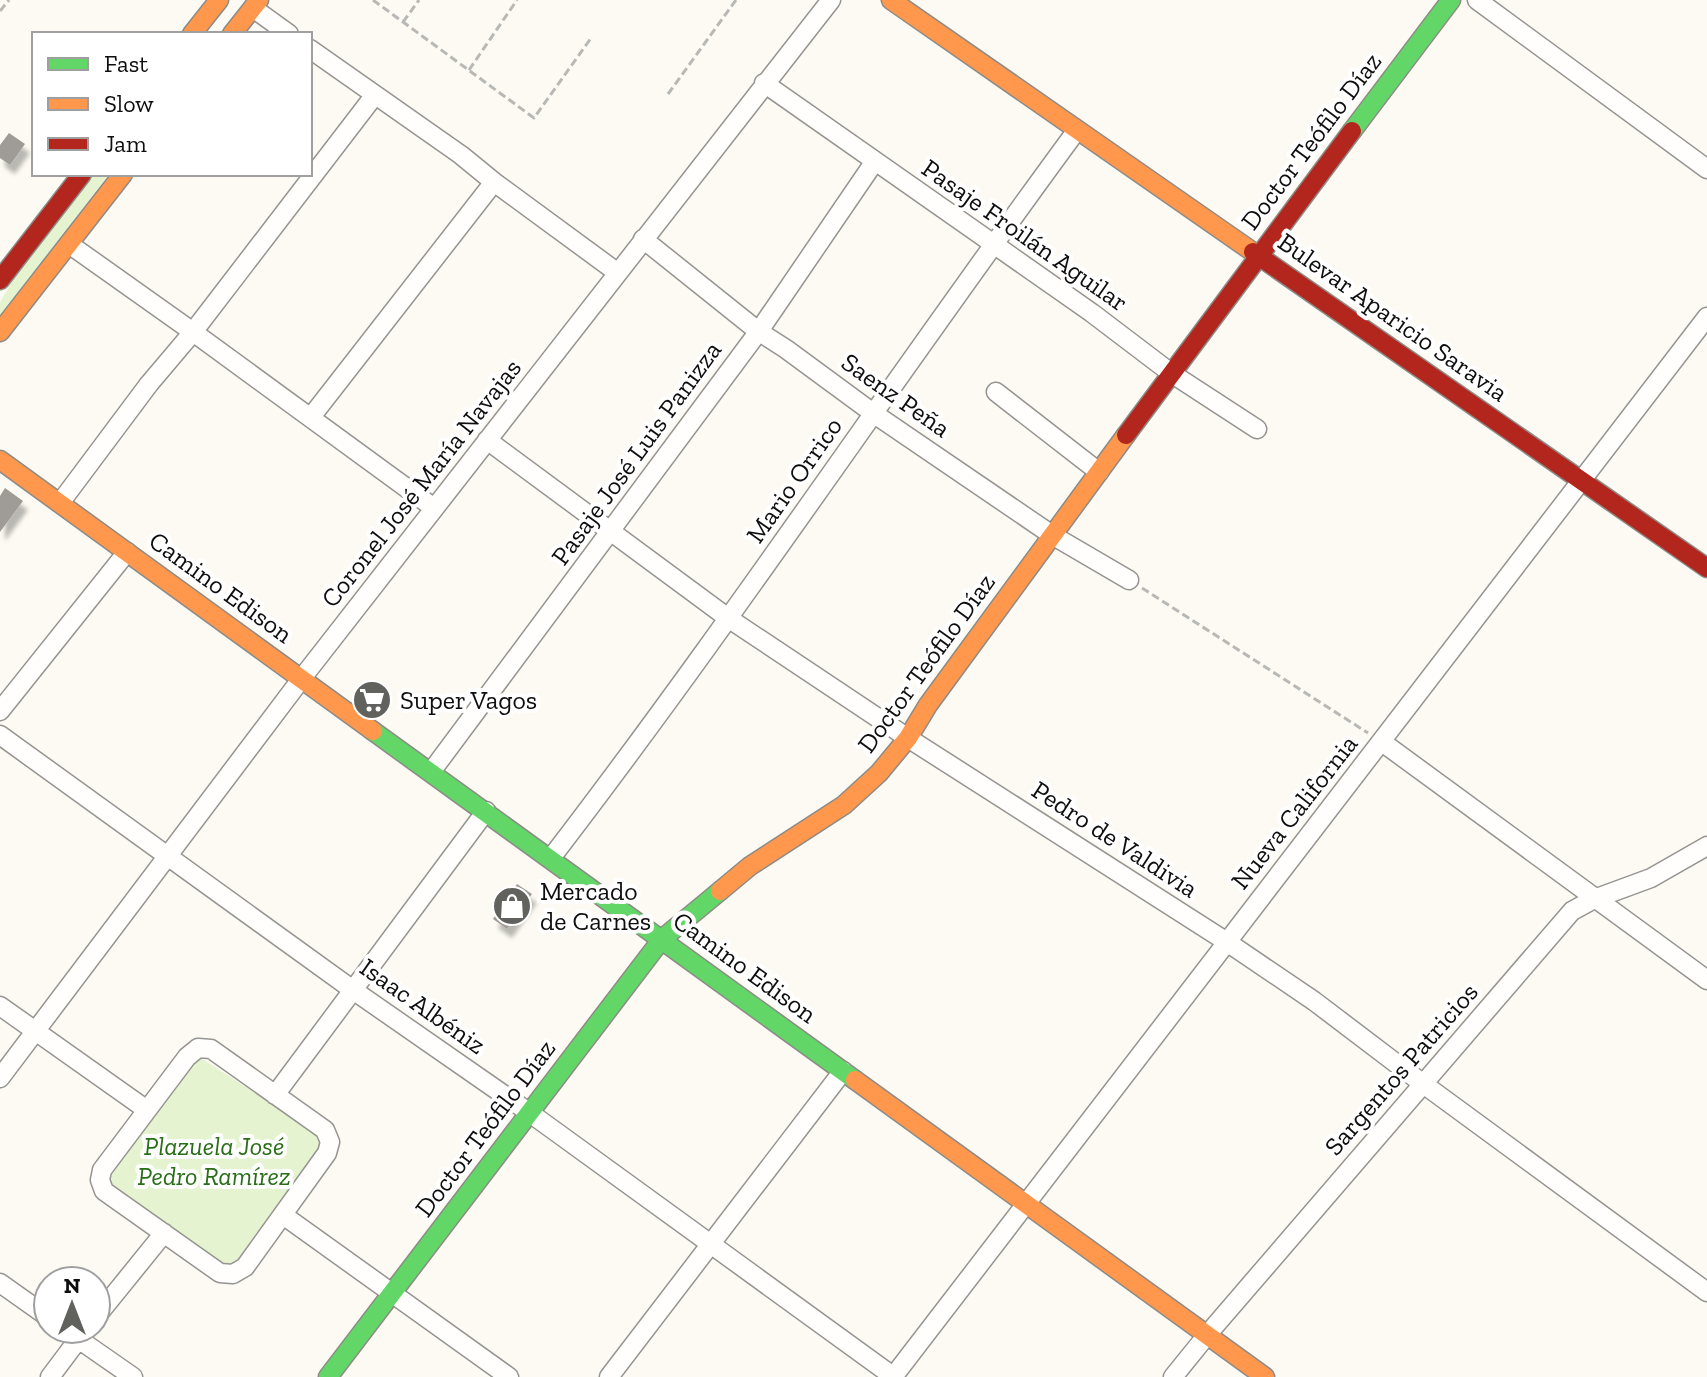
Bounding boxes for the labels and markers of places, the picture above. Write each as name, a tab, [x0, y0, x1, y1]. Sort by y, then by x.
supermarket icon: Super Vagos	[351, 679, 393, 721]
place label: Super Vagos	[400, 684, 537, 716]
place label: Mercado de Carnes	[540, 875, 651, 937]
shop icon: Mercado de Carnes	[491, 885, 533, 927]

